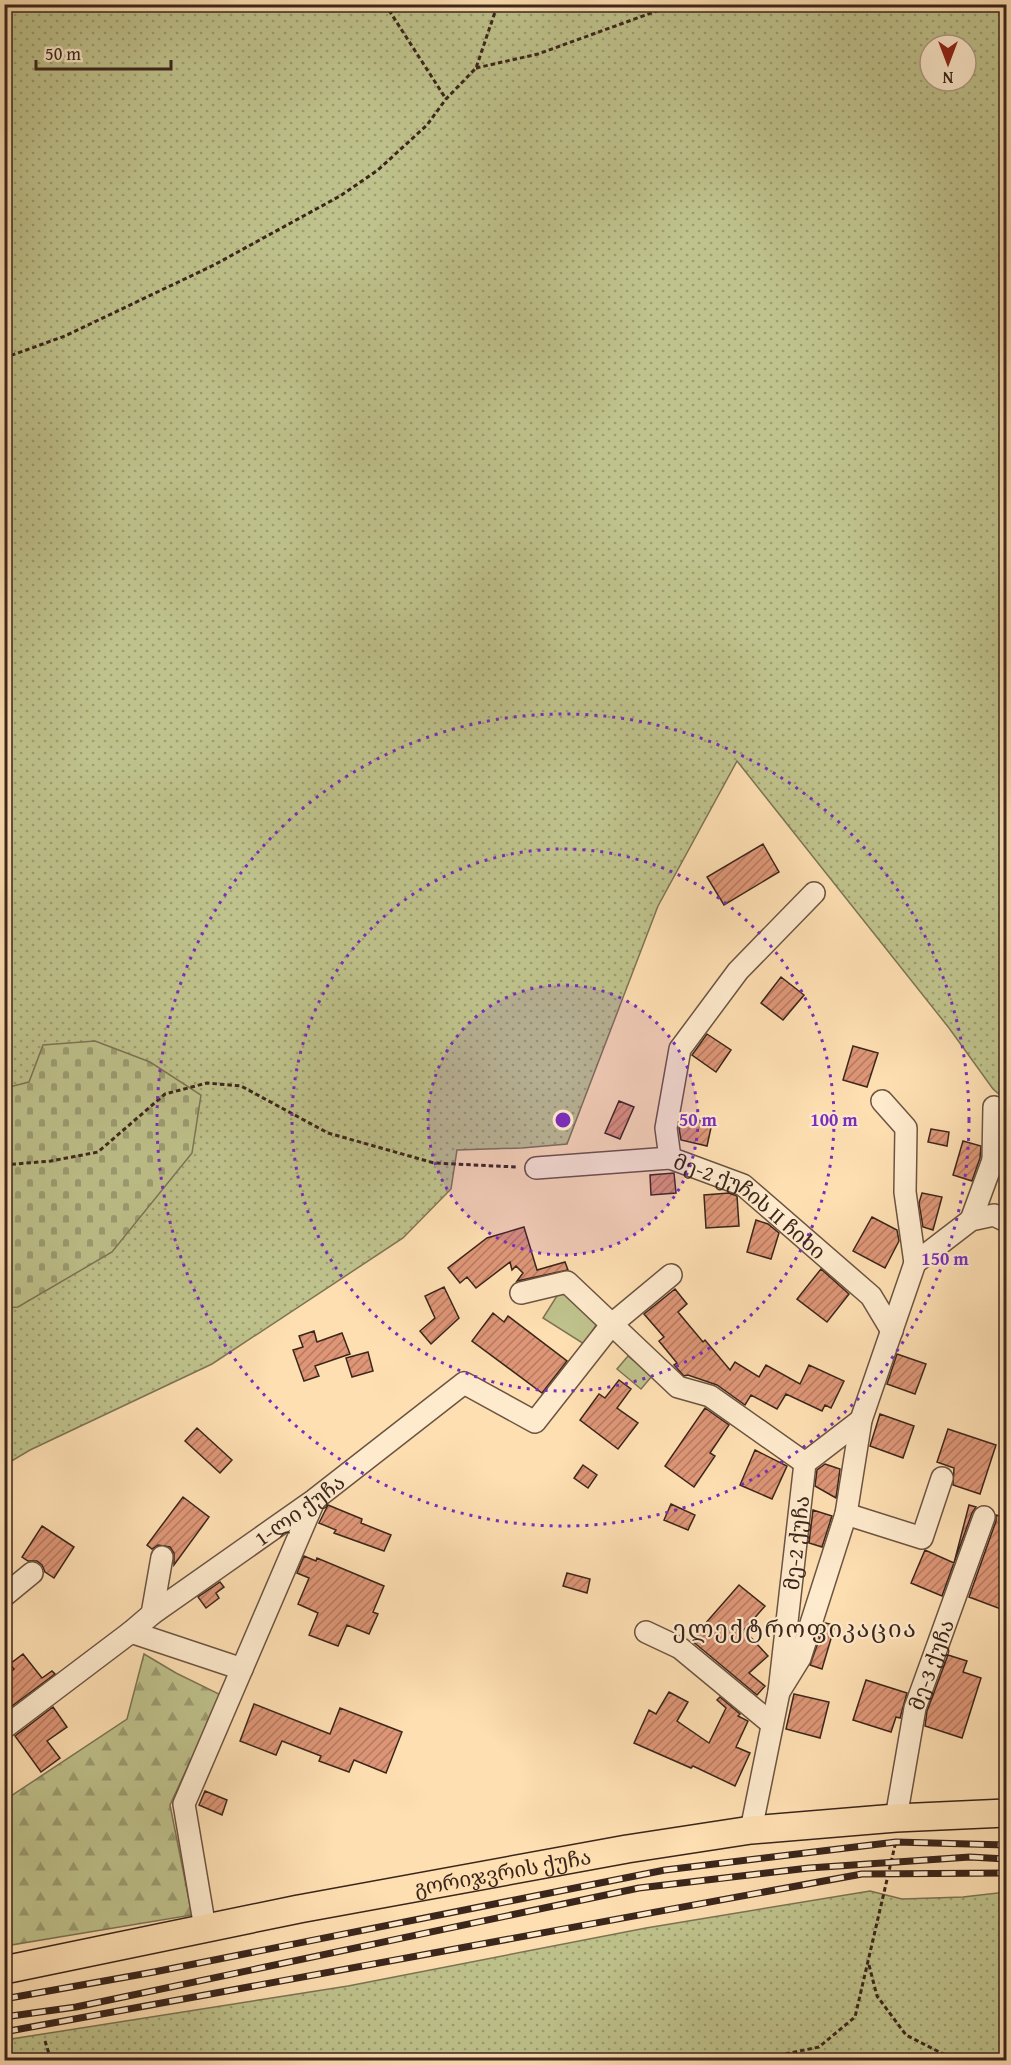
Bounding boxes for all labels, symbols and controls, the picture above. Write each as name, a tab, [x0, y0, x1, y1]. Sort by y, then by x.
scale bar	[36, 33, 171, 71]
north arrow	[918, 33, 978, 93]
text: 50 m	[45, 40, 81, 67]
text: N	[942, 66, 953, 90]
text: 50 m	[679, 1106, 718, 1133]
text: 100 m	[810, 1106, 858, 1133]
centre of rings	[553, 1110, 573, 1130]
street label: მე-2 ქუჩის II ჩიხი	[669, 1145, 833, 1266]
text: 150 m	[921, 1245, 969, 1272]
street label: 1-ლი ქუჩა	[248, 1466, 351, 1553]
street label: მე-2 ქუჩა	[775, 1494, 817, 1592]
district label: ელექტროფიკაცია	[673, 1611, 917, 1646]
street label: მე-3 ქუჩა	[900, 1615, 961, 1714]
street label: გორიჯვრის ქუჩა	[411, 1840, 593, 1903]

